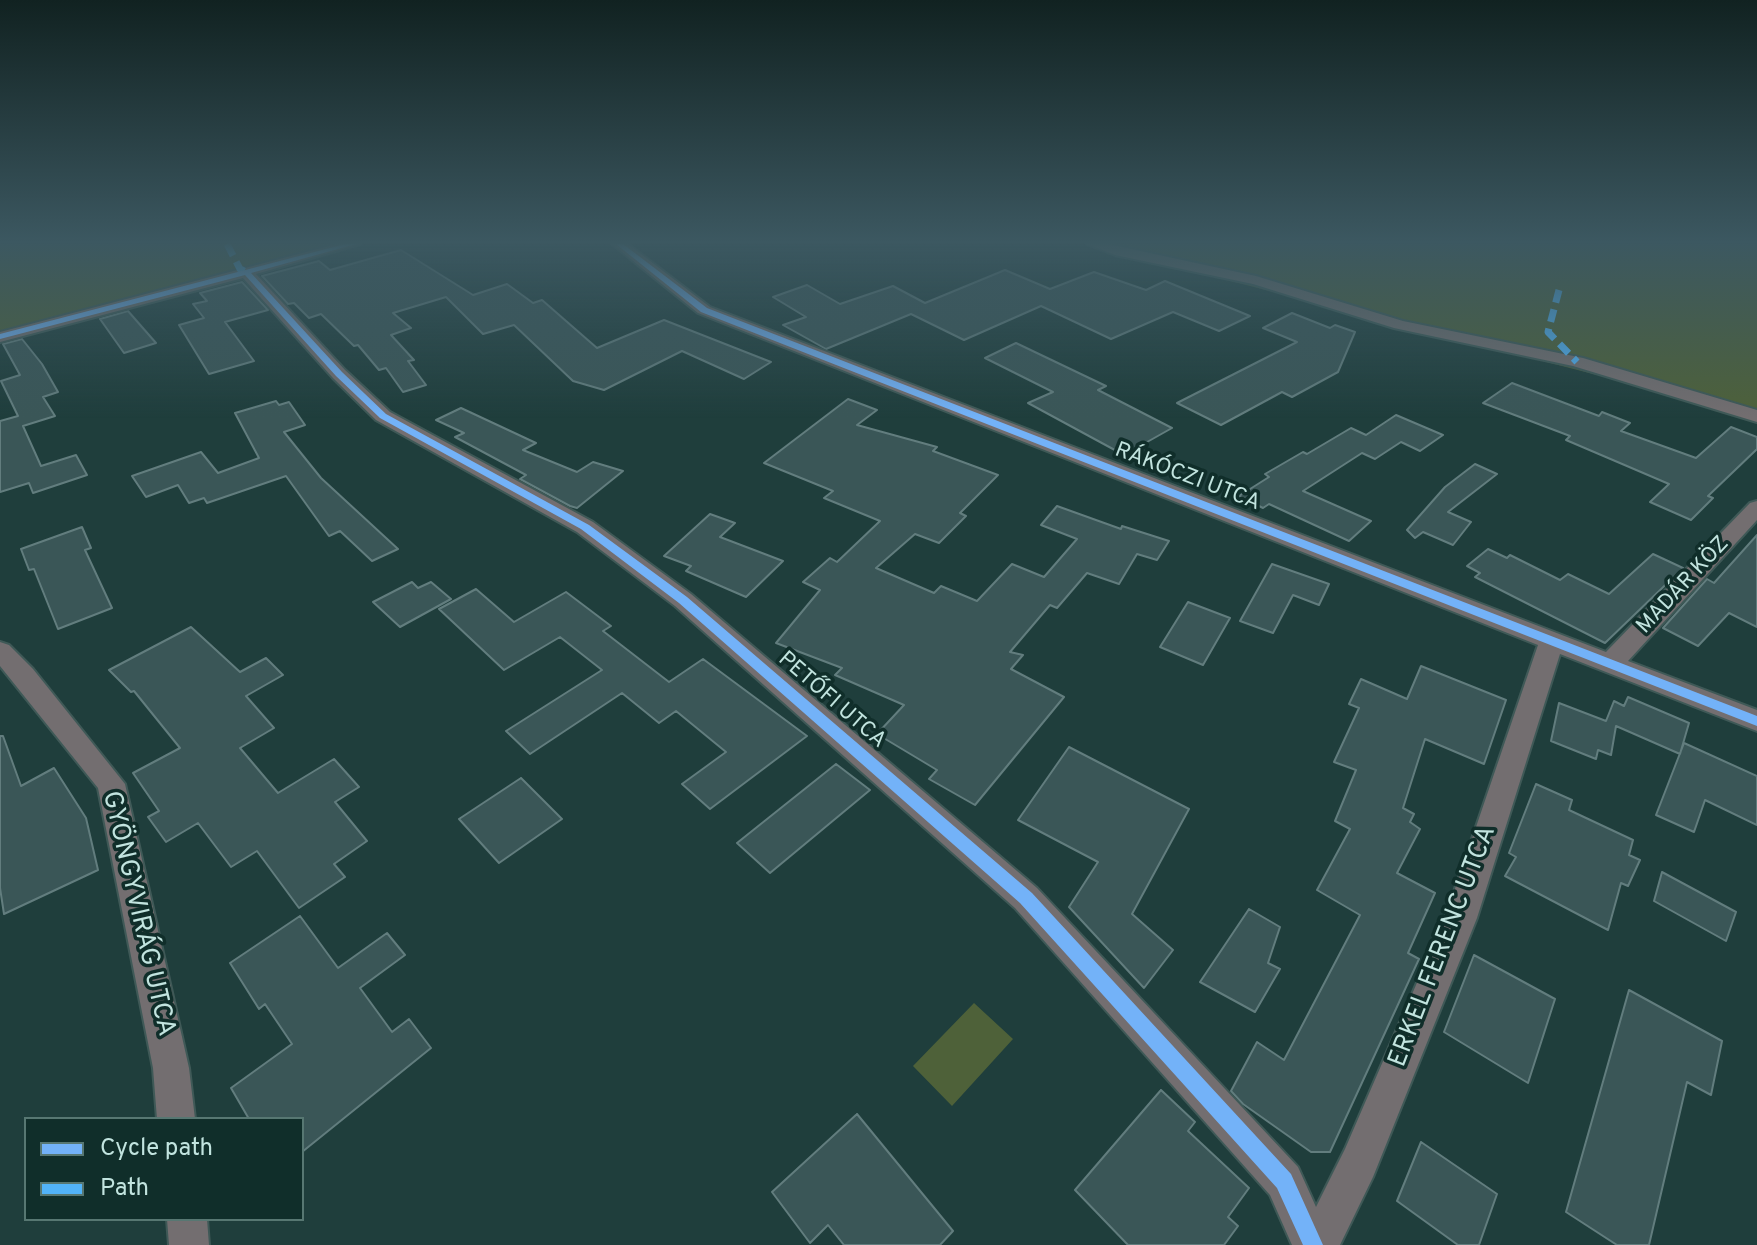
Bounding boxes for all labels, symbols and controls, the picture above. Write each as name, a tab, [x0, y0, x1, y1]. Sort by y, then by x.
street label: RÁKÓCZI UTCA	[1111, 438, 1263, 518]
street label: MADÁR KÖZ	[1632, 532, 1736, 640]
street label: PETŐFI UTCA	[772, 647, 890, 755]
street label: GYÖNGYVIRÁG UTCA	[94, 788, 180, 1040]
street label: ERKEL FERENC UTCA	[1384, 822, 1504, 1072]
legend	[24, 1117, 304, 1221]
text: Cycle path	[100, 1134, 213, 1164]
text: Path	[100, 1174, 149, 1204]

